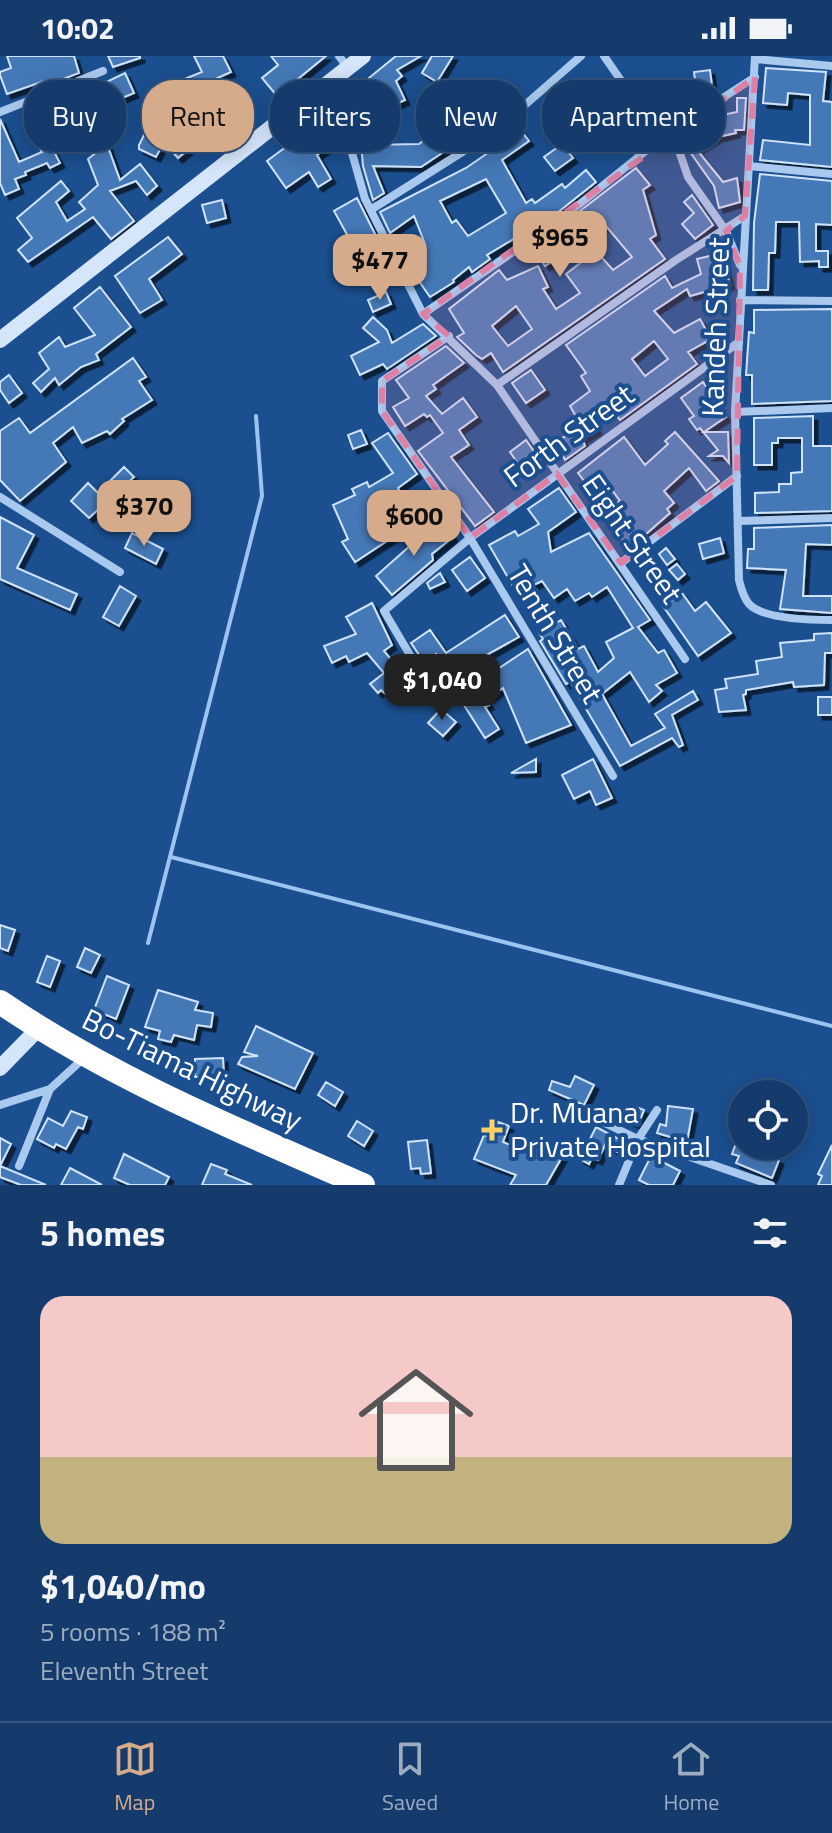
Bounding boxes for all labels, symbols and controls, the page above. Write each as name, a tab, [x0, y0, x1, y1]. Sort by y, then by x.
text: 10:02	[40, 5, 115, 51]
chip: Buy	[24, 80, 126, 152]
chip: Rent	[142, 80, 254, 152]
chip: Filters	[270, 80, 400, 152]
chip: New	[416, 80, 526, 152]
chip: Apartment	[542, 80, 725, 152]
pin: $965	[513, 211, 607, 279]
text: $965	[531, 217, 589, 256]
pin: $477	[333, 234, 427, 302]
street label: Kandeh Street	[689, 236, 741, 417]
text: $477	[351, 240, 409, 279]
street label: Forth Street	[493, 372, 644, 498]
street label: Eight Street	[571, 464, 695, 613]
pin: $370	[97, 480, 191, 548]
text: $370	[115, 486, 173, 525]
pin: $600	[367, 490, 461, 558]
text: $600	[385, 496, 443, 535]
street label: Tenth Street	[496, 555, 616, 712]
pin: $1,040	[377, 654, 507, 722]
text: $1,040	[402, 660, 482, 699]
street label: Bo-Tiama Highway	[75, 996, 310, 1142]
map controls	[728, 1080, 808, 1160]
button: locate	[728, 1080, 808, 1160]
place label: Dr. Muana Private Hospital	[510, 1089, 711, 1169]
marker: Dr. Muana Private Hospital	[481, 1119, 503, 1141]
text: 5 homes	[40, 1207, 165, 1259]
icon: filters	[748, 1211, 792, 1255]
icon: home	[344, 1348, 488, 1492]
text: $1,040/mo	[40, 1560, 206, 1612]
text: 5 rooms · 188 m²	[40, 1612, 226, 1651]
text: Eleventh Street	[40, 1651, 208, 1690]
tab: Map	[113, 1737, 157, 1819]
tab: Saved	[382, 1737, 438, 1819]
tab: Home	[663, 1737, 719, 1819]

